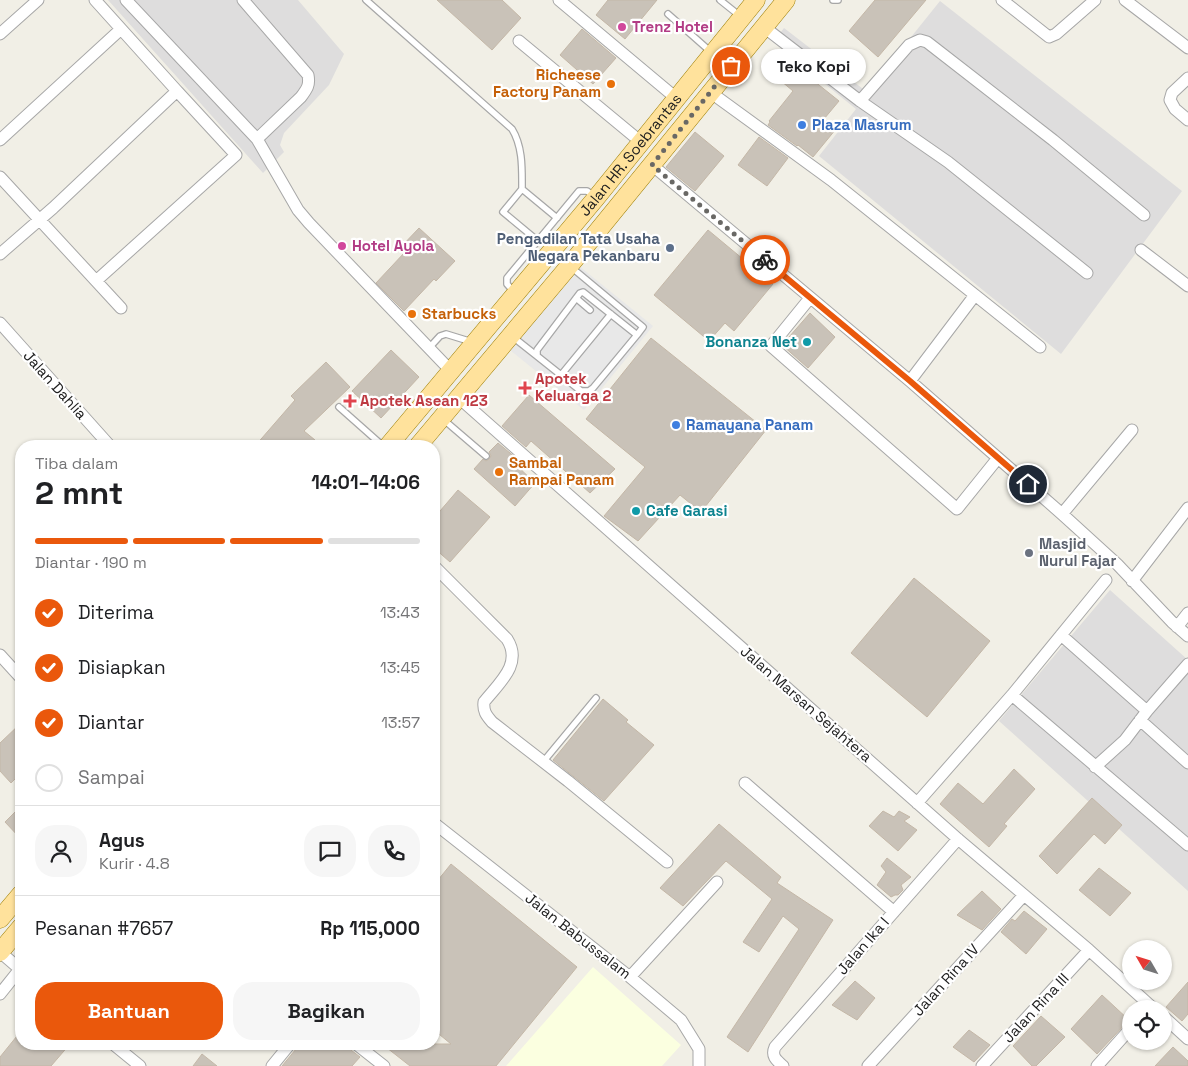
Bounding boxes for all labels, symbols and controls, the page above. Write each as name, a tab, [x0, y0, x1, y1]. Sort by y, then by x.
place label: Trenz Hotel	[632, 17, 713, 36]
marker: Trenz Hotel	[616, 21, 628, 33]
pin	[710, 45, 752, 87]
callout: Teko Kopi	[761, 48, 866, 84]
icon: bag	[717, 52, 745, 80]
text: Teko Kopi	[777, 56, 850, 77]
place label: Richeese Factory Panam	[493, 65, 601, 101]
marker: Richeese Factory Panam	[605, 78, 617, 90]
street label: Jalan HR. Soebrantas	[575, 89, 686, 220]
place label: Plaza Masrum	[812, 115, 912, 134]
marker: Plaza Masrum	[796, 119, 808, 131]
place label: Pengadilan Tata Usaha Negara Pekanbaru	[497, 229, 660, 265]
courier	[740, 235, 790, 285]
place label: Hotel Ayola	[352, 236, 435, 255]
marker: Hotel Ayola	[336, 240, 348, 252]
marker: Pengadilan Tata Usaha Negara Pekanbaru	[664, 242, 676, 254]
icon: bike	[751, 246, 779, 274]
place label: Starbucks	[422, 304, 496, 323]
marker: Starbucks	[406, 308, 418, 320]
place label: Bonanza Net	[705, 332, 797, 351]
marker: Bonanza Net	[801, 336, 813, 348]
street label: Jalan Dahlia	[19, 346, 92, 423]
place label: Apotek Keluarga 2	[535, 369, 611, 405]
marker: Apotek Keluarga 2	[519, 382, 531, 394]
place label: Apotek Asean 123	[360, 391, 488, 410]
marker: Apotek Asean 123	[344, 395, 356, 407]
place label: Ramayana Panam	[686, 415, 813, 434]
marker: Ramayana Panam	[670, 419, 682, 431]
text: Tiba dalam	[35, 453, 118, 474]
place label: Sambal Rampai Panam	[509, 453, 614, 489]
pin	[1007, 463, 1049, 505]
marker: Sambal Rampai Panam	[493, 466, 505, 478]
text: 14:01–14:06	[311, 470, 420, 495]
icon: home	[1014, 470, 1042, 498]
text: 2 mnt	[35, 473, 123, 513]
place label: Cafe Garasi	[646, 501, 727, 520]
marker: Cafe Garasi	[630, 505, 642, 517]
place label: Masjid Nurul Fajar	[1039, 534, 1117, 570]
marker: Masjid Nurul Fajar	[1023, 547, 1035, 559]
text: Diantar · 190 m	[35, 552, 147, 573]
icon: check	[35, 599, 63, 627]
text: Diterima	[78, 600, 154, 625]
text: 13:43	[380, 602, 420, 623]
street label: Jalan Marsan Sejahtera	[737, 641, 876, 766]
icon: check	[35, 654, 63, 682]
text: Disiapkan	[78, 655, 166, 680]
text: 13:45	[380, 657, 420, 678]
icon: check	[35, 709, 63, 737]
text: Diantar	[78, 710, 144, 735]
text: 13:57	[381, 712, 420, 733]
text: Sampai	[78, 765, 145, 790]
button: person	[35, 825, 87, 877]
button: chat	[304, 825, 356, 877]
button: phone	[368, 825, 420, 877]
text: Agus	[99, 828, 145, 853]
text: Kurir · 4.8	[99, 853, 170, 874]
street label: Jalan Babussalam	[521, 888, 635, 983]
street label: Jalan Ika I	[832, 913, 893, 978]
text: Pesanan #7657	[35, 916, 173, 941]
text: Rp 115,000	[320, 916, 420, 941]
street label: Jalan Rina IV	[908, 940, 983, 1020]
north arrow	[1122, 940, 1172, 990]
map controls	[1122, 940, 1172, 1050]
street label: Jalan Rina III	[999, 969, 1073, 1046]
button: Bantuan	[35, 982, 223, 1040]
button: Bagikan	[233, 982, 420, 1040]
button: locate	[1122, 1000, 1172, 1050]

